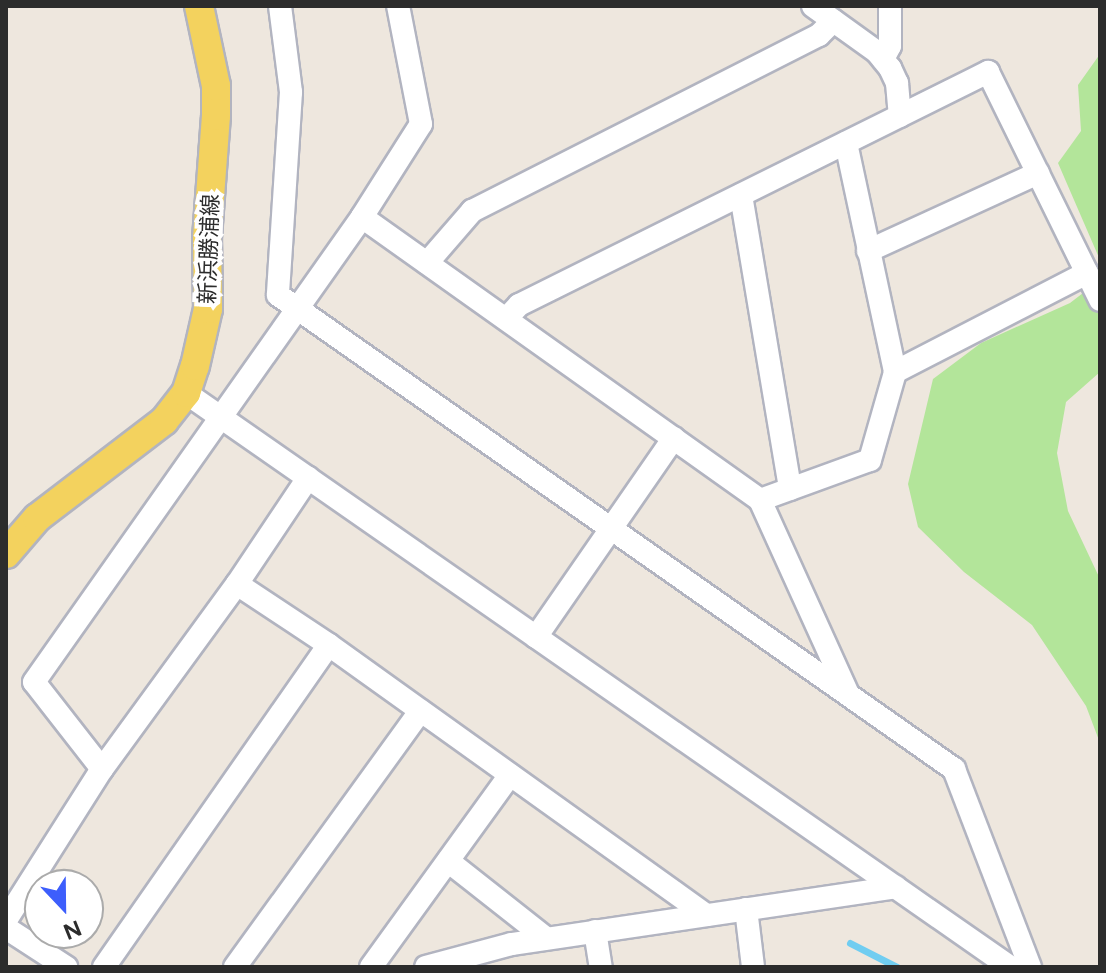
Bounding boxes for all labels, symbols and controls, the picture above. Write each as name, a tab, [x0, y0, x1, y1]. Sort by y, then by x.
street label: 新浜勝浦線	[194, 194, 224, 304]
north arrow	[24, 869, 104, 949]
text: N	[59, 914, 85, 946]

